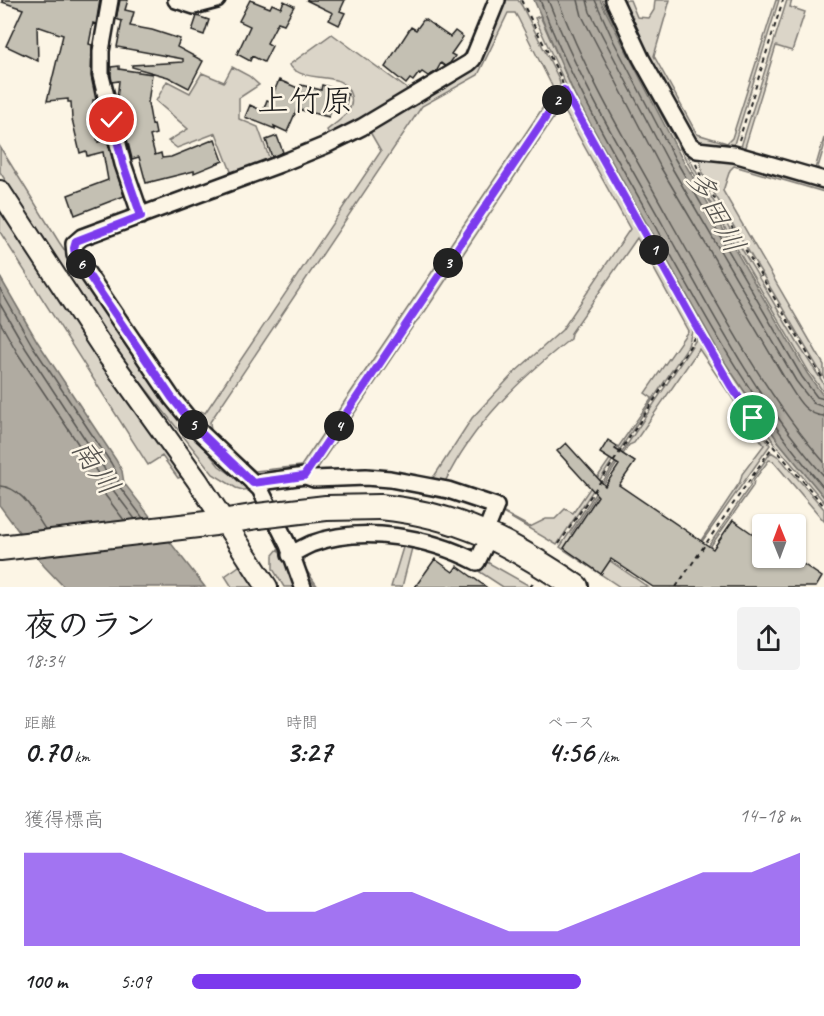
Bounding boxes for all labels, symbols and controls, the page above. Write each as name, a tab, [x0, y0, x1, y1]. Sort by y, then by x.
district label: 上竹原	[257, 80, 353, 121]
pin: 2	[542, 85, 572, 115]
text: 2	[553, 90, 561, 110]
pin	[86, 94, 137, 145]
icon: check	[95, 103, 128, 136]
water label: 多田川	[678, 162, 754, 260]
pin: 1	[639, 235, 669, 265]
text: 1	[650, 240, 658, 260]
pin: 3	[433, 248, 463, 278]
pin: 6	[66, 249, 96, 279]
text: 3	[444, 253, 452, 273]
text: 6	[77, 254, 85, 274]
pin	[727, 392, 778, 443]
icon: arrive	[736, 401, 769, 434]
pin: 5	[178, 410, 208, 440]
pin: 4	[324, 411, 354, 441]
text: 5	[190, 415, 196, 435]
text: 4	[335, 416, 343, 436]
water label: 南川	[63, 432, 129, 502]
north arrow	[752, 514, 806, 568]
map controls	[752, 514, 806, 568]
text: 夜のラン	[24, 604, 156, 646]
button: share	[737, 607, 800, 670]
text: 18:34	[24, 648, 64, 673]
text: 距離	[24, 713, 56, 733]
text: 時間	[286, 713, 318, 733]
text: ペース	[547, 713, 594, 733]
text: 0.70	[24, 733, 70, 771]
text: 3:27	[286, 733, 332, 771]
text: 4:56	[547, 733, 594, 771]
text: km	[70, 747, 90, 767]
text: /km	[594, 747, 619, 767]
text: 14–18 m	[739, 803, 800, 828]
text: 獲得標高	[24, 807, 104, 832]
text: 100 m	[24, 969, 67, 994]
text: 5:09	[120, 969, 151, 994]

